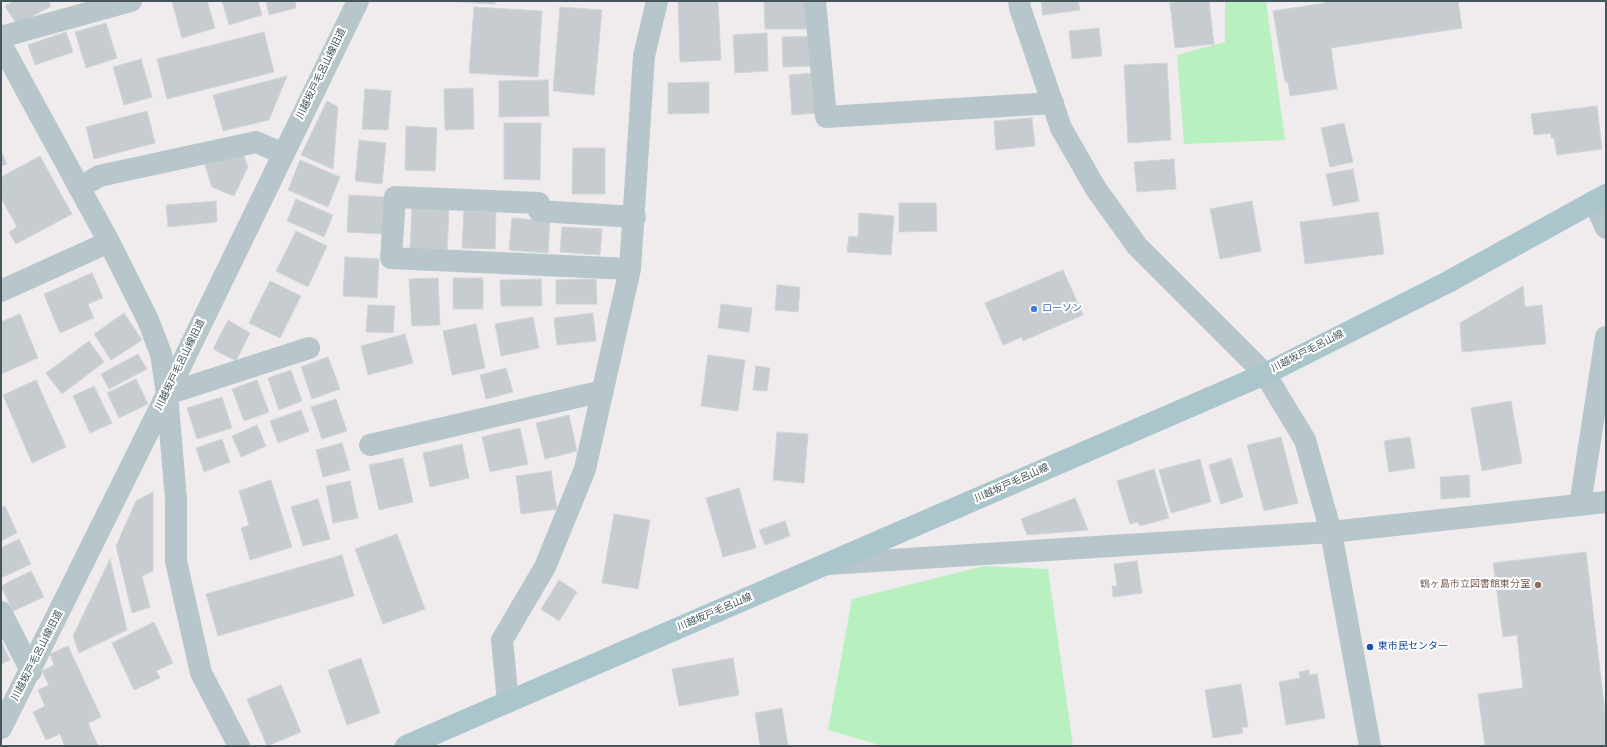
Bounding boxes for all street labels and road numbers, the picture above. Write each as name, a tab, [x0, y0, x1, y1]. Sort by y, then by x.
street label: 川越坂戸毛呂山線旧道	[295, 26, 349, 122]
street label: 川越坂戸毛呂山線旧道	[154, 317, 208, 413]
street label: 川越坂戸毛呂山線	[1270, 328, 1346, 376]
street label: 川越坂戸毛呂山線	[973, 462, 1051, 506]
street label: 川越坂戸毛呂山線	[676, 592, 754, 634]
street label: 川越坂戸毛呂山線旧道	[10, 609, 66, 703]

